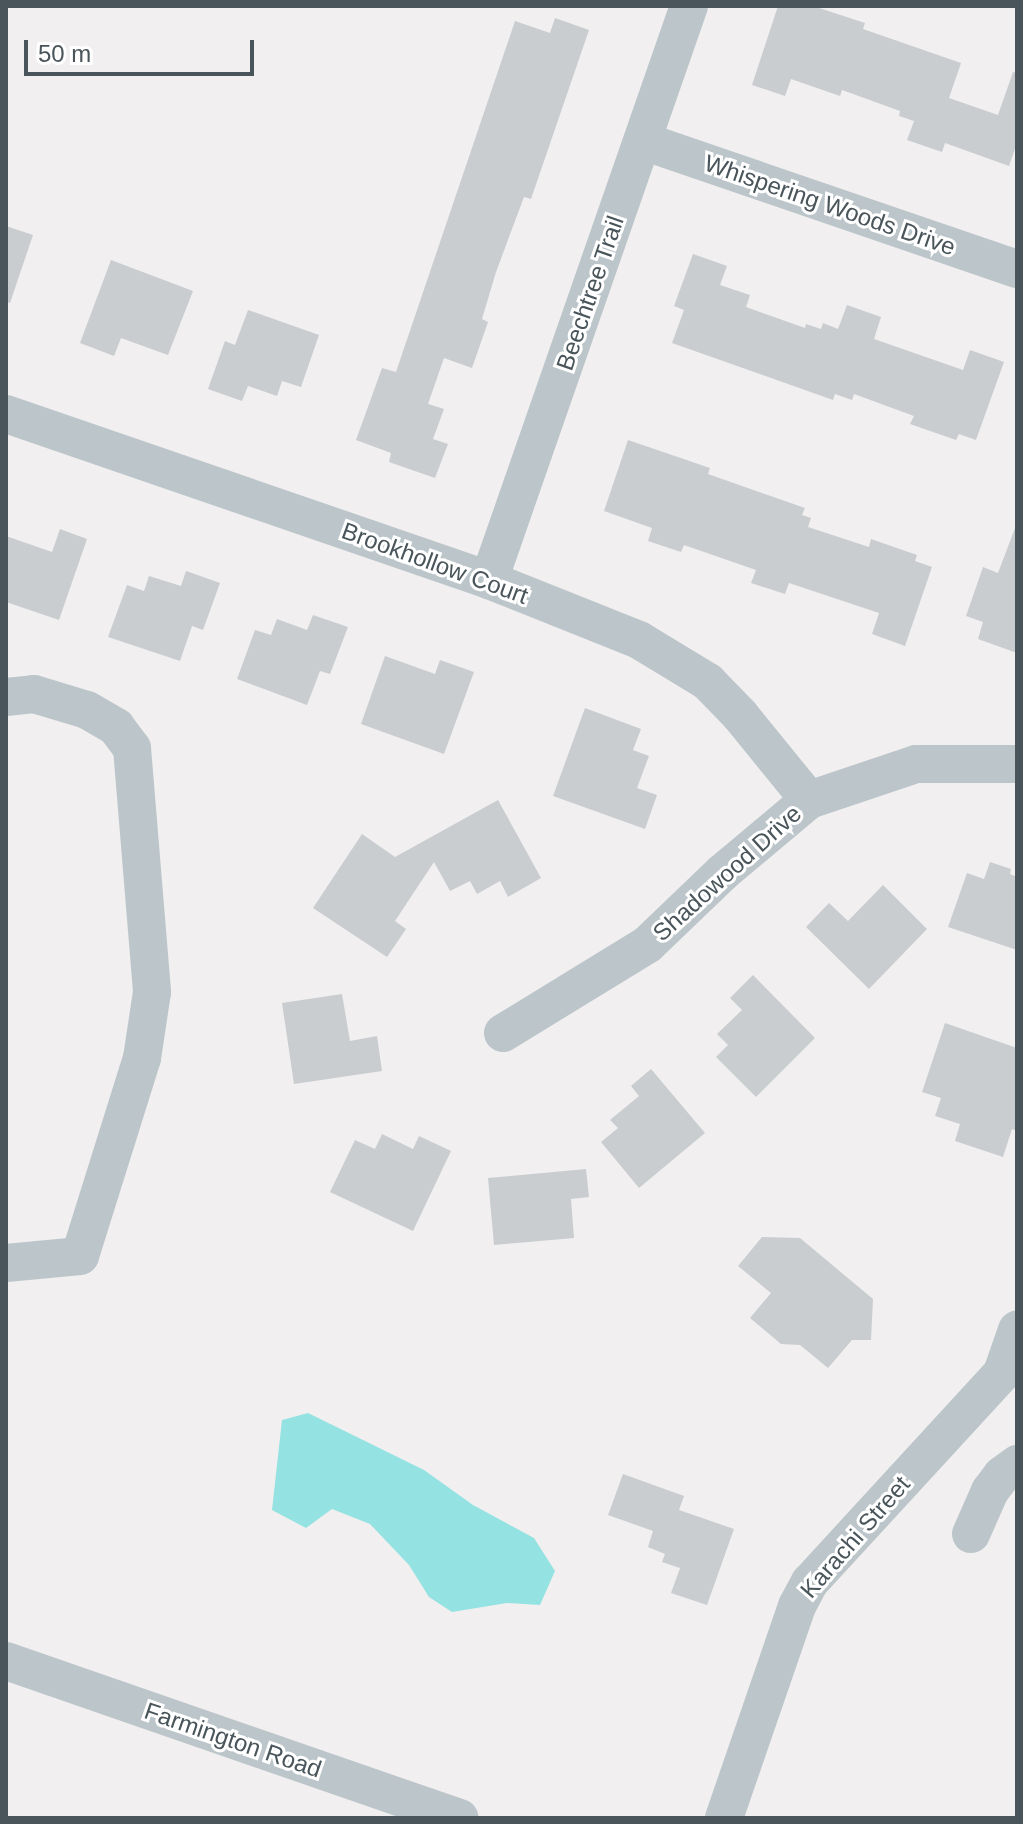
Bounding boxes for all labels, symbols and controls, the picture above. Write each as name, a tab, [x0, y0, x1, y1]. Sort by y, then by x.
scale bar	[28, 24, 258, 74]
text: 50 m	[38, 40, 91, 67]
street label: Whispering Woods Drive	[701, 148, 959, 262]
street label: Beechtree Trail	[550, 212, 630, 374]
street label: Brookhollow Court	[338, 516, 532, 610]
street label: Shadowood Drive	[647, 799, 807, 947]
street label: Karachi Street	[794, 1470, 916, 1604]
street label: Farmington Road	[141, 1696, 325, 1784]

